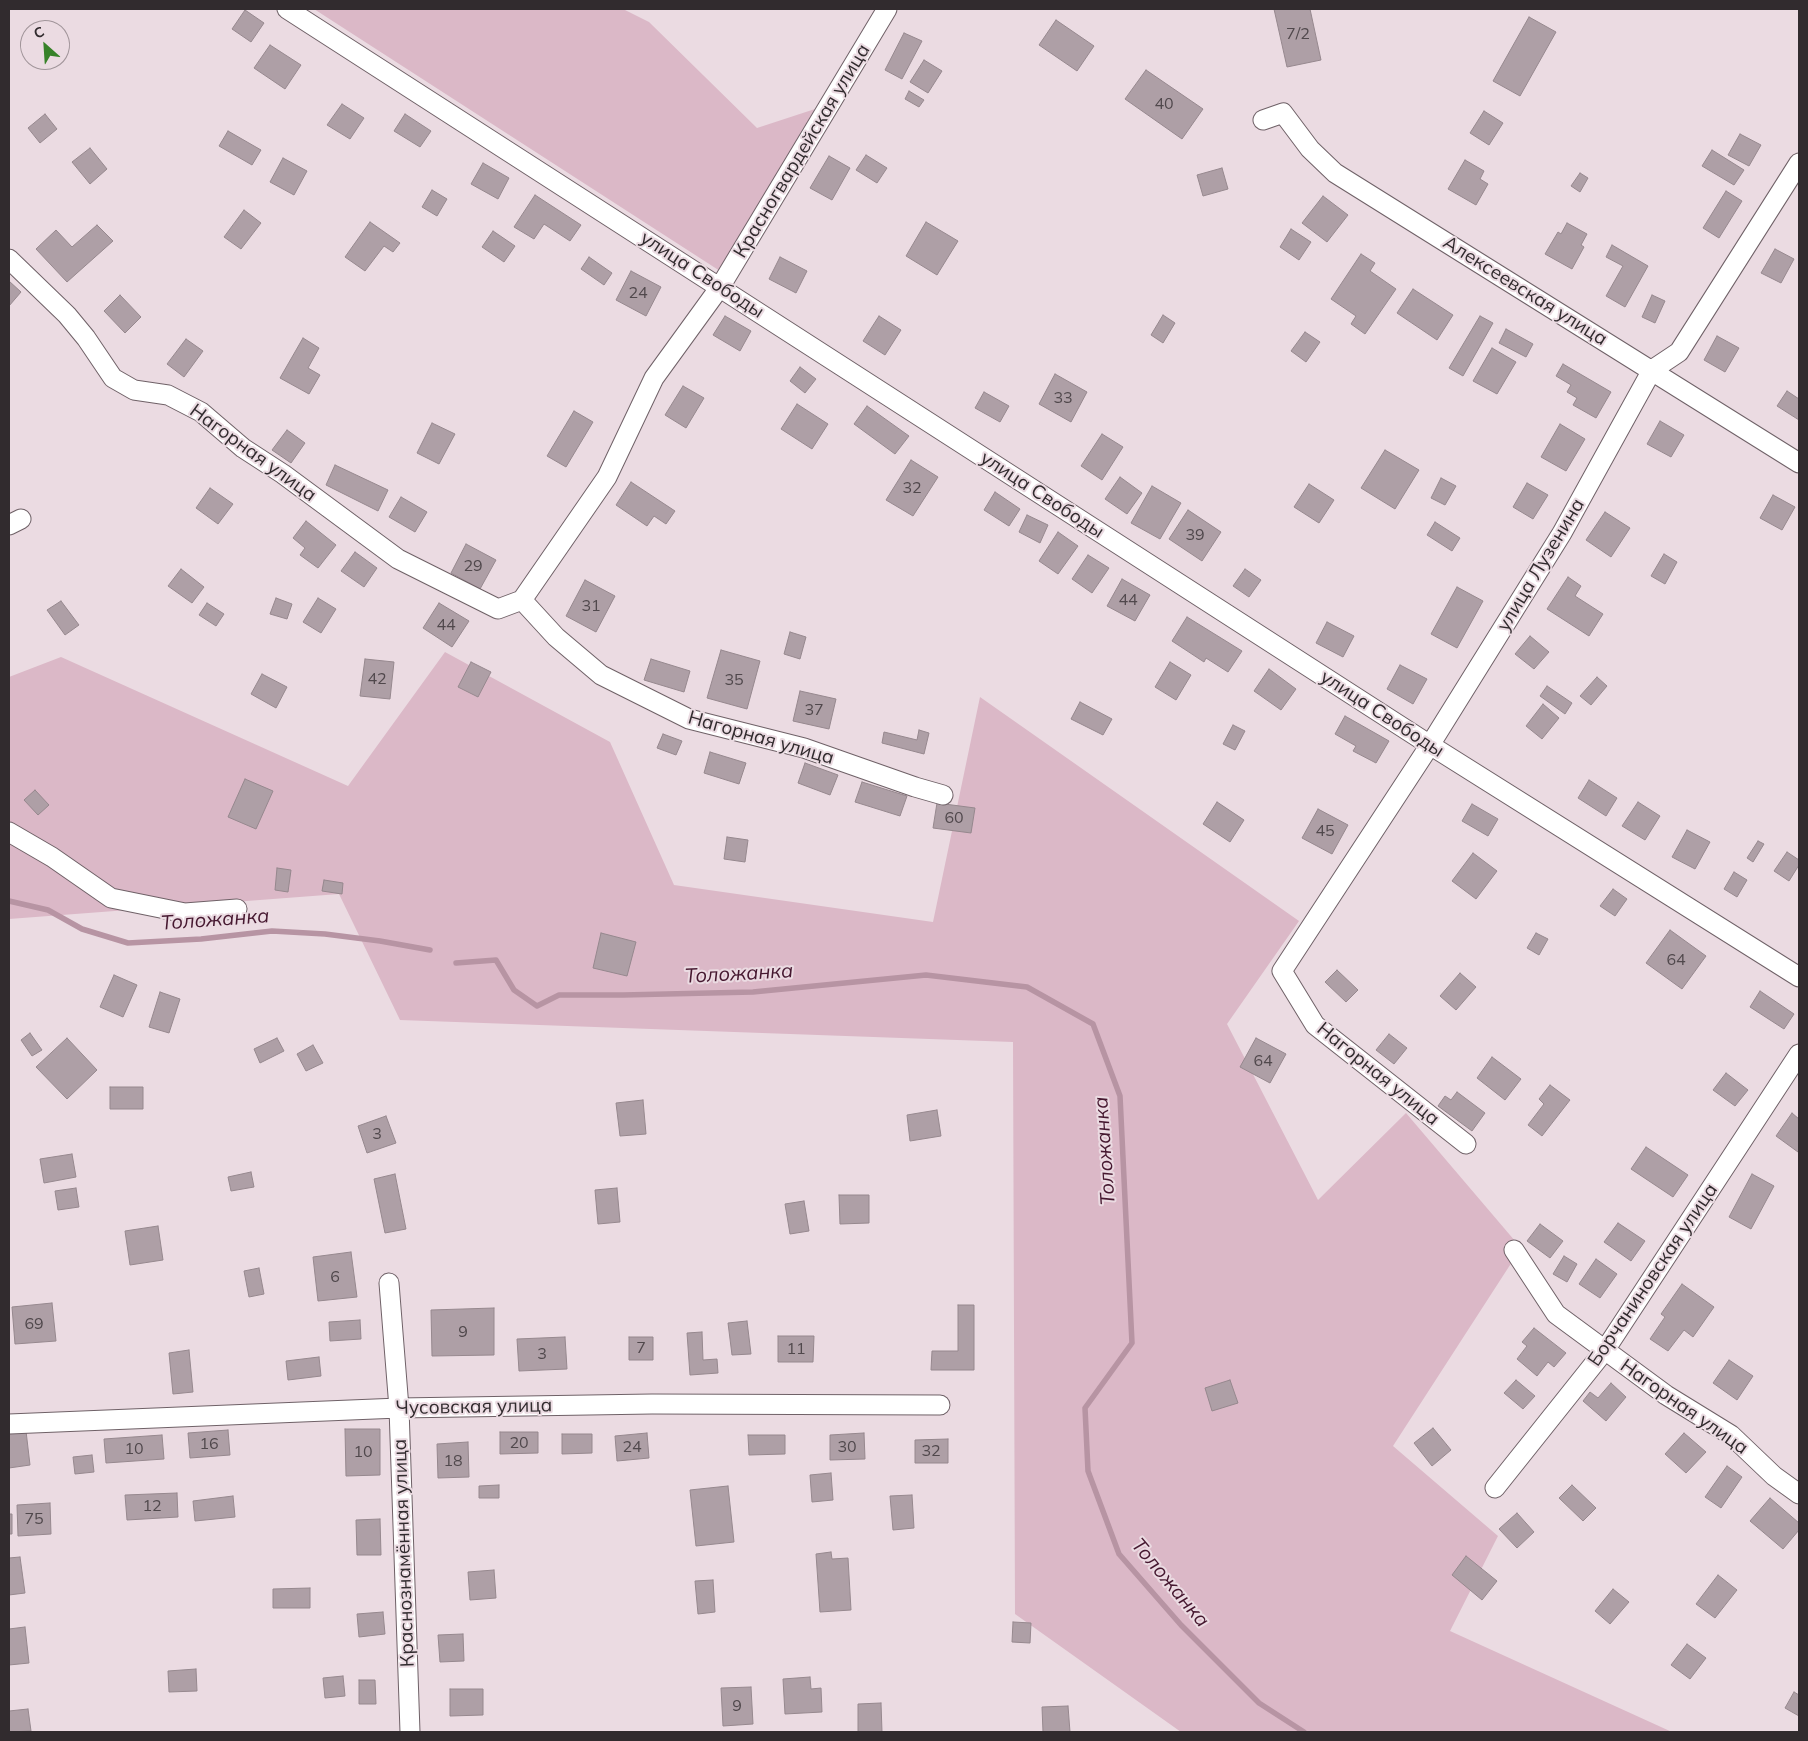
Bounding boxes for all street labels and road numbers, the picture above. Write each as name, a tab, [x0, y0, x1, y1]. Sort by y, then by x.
street label: Красногвардейская улица	[729, 40, 875, 262]
street label: улица Свободы	[636, 227, 768, 323]
street label: Алексеевская улица	[1439, 231, 1611, 351]
street label: Нагорная улица	[185, 399, 321, 507]
street label: улица Свободы	[976, 447, 1108, 543]
street label: улица Лузенина	[1492, 494, 1590, 636]
street label: улица Свободы	[1316, 666, 1448, 762]
street label: Нагорная улица	[685, 706, 837, 770]
street label: Нагорная улица	[1312, 1018, 1444, 1130]
street label: Борчаниновская улица	[1583, 1179, 1723, 1371]
street label: Нагорная улица	[1616, 1354, 1752, 1460]
street label: Чусовская улица	[395, 1394, 553, 1420]
street label: Краснознамённая улица	[389, 1438, 419, 1668]

